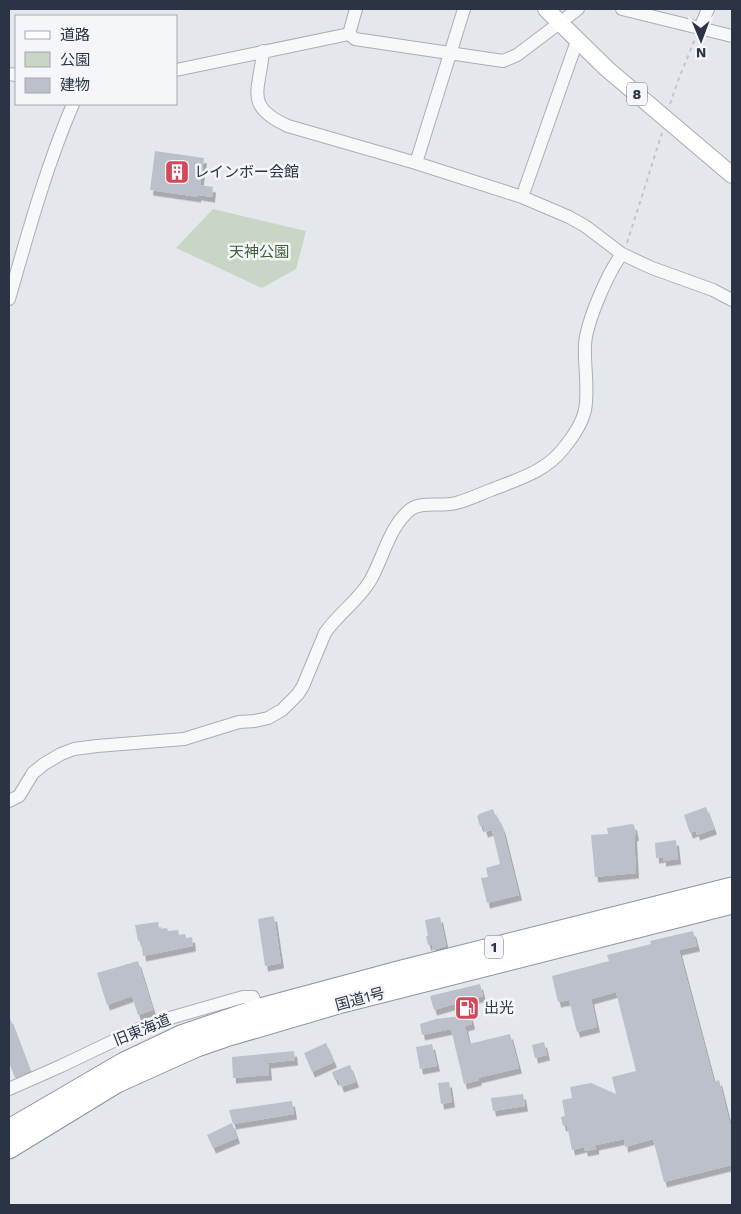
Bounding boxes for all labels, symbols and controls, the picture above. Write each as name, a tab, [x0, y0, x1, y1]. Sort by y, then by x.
legend	[15, 15, 178, 105]
north arrow	[676, 15, 726, 65]
text: 道路	[60, 26, 90, 44]
text: N	[696, 45, 707, 61]
text: 公園	[60, 51, 90, 69]
text: 建物	[60, 76, 90, 94]
road number: 8	[627, 82, 647, 106]
building icon: レインボー会館	[164, 159, 190, 185]
place label: レインボー会館	[194, 163, 299, 181]
park label: 天神公園	[229, 243, 289, 261]
road number: 1	[485, 936, 503, 959]
street label: 国道1号	[333, 984, 387, 1014]
fuel station icon: 出光	[454, 995, 480, 1021]
place label: 出光	[484, 999, 514, 1017]
street label: 旧東海道	[111, 1010, 173, 1050]

